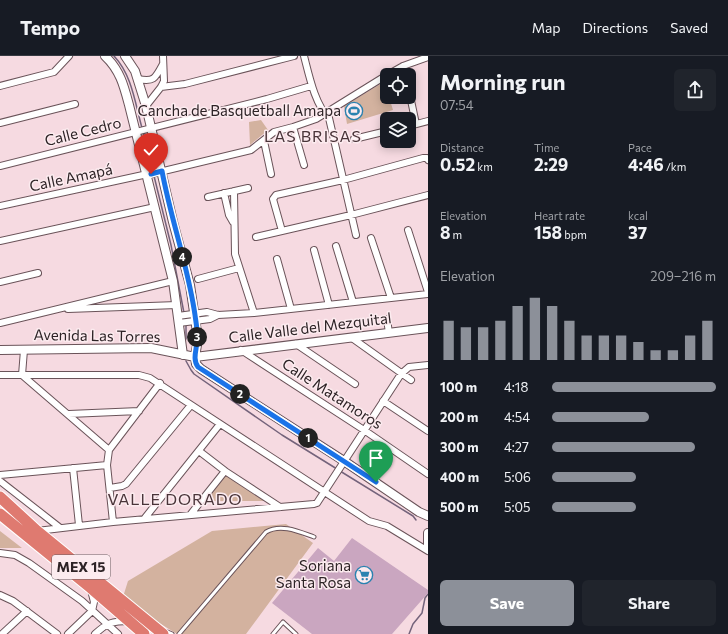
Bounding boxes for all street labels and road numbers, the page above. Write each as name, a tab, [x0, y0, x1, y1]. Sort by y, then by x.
street label: Calle Cedro	[43, 113, 123, 149]
street label: Calle Amapá	[28, 159, 114, 195]
street label: Calle Valle del Mezquital	[227, 308, 392, 346]
street label: Avenida Las Torres	[33, 325, 161, 345]
street label: Calle Matamoros	[279, 354, 386, 432]
road number: MEX 15	[52, 555, 110, 579]

